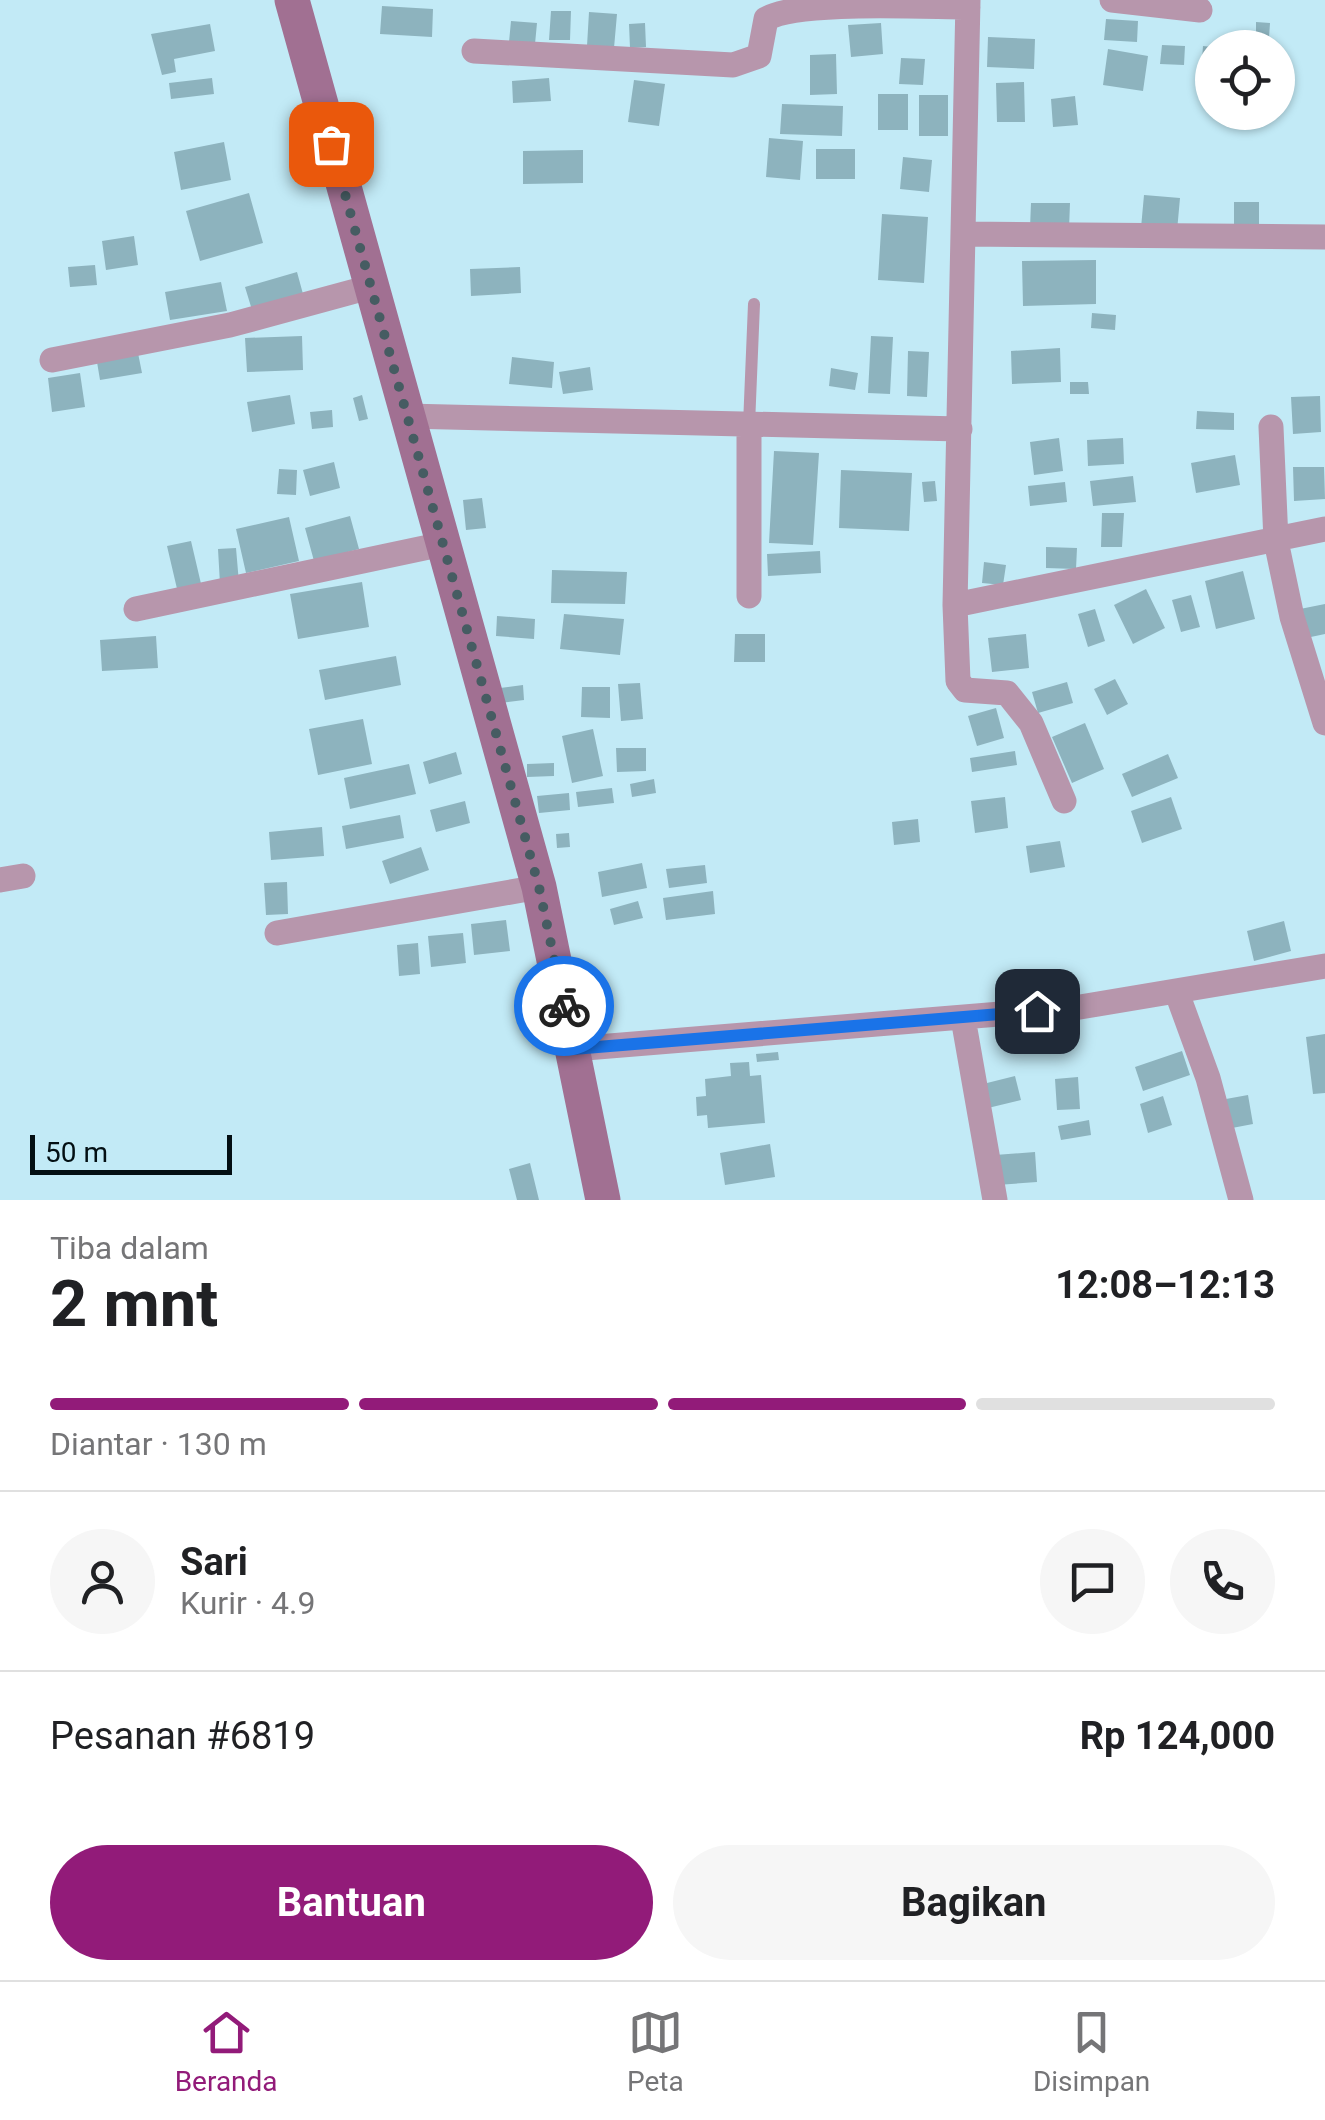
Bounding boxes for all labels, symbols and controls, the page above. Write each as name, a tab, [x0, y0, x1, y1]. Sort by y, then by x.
map controls	[1195, 30, 1295, 130]
button: locate	[1195, 30, 1295, 130]
pin	[289, 102, 374, 187]
icon: bag	[304, 117, 359, 172]
courier	[514, 956, 614, 1056]
pin	[995, 969, 1080, 1054]
icon: bike	[537, 979, 592, 1034]
icon: home	[1010, 984, 1065, 1039]
scale bar	[30, 1130, 232, 1174]
text: 50 m	[45, 1136, 108, 1169]
text: Tiba dalam	[50, 1229, 209, 1267]
text: 12:08–12:13	[1055, 1263, 1275, 1307]
text: 2 mnt	[50, 1266, 218, 1342]
text: Diantar · 130 m	[50, 1425, 267, 1463]
button: person	[50, 1529, 155, 1634]
button: chat	[1040, 1529, 1145, 1634]
button: phone	[1170, 1529, 1275, 1634]
text: Sari	[180, 1540, 248, 1584]
text: Kurir · 4.9	[180, 1584, 315, 1622]
text: Pesanan #6819	[50, 1714, 315, 1758]
text: Rp 124,000	[1080, 1714, 1275, 1758]
button: Bantuan	[50, 1845, 653, 1960]
button: Bagikan	[673, 1845, 1275, 1960]
tab: Beranda	[175, 2005, 278, 2098]
tab: Peta	[627, 2005, 684, 2098]
tab: Disimpan	[1033, 2005, 1150, 2098]

